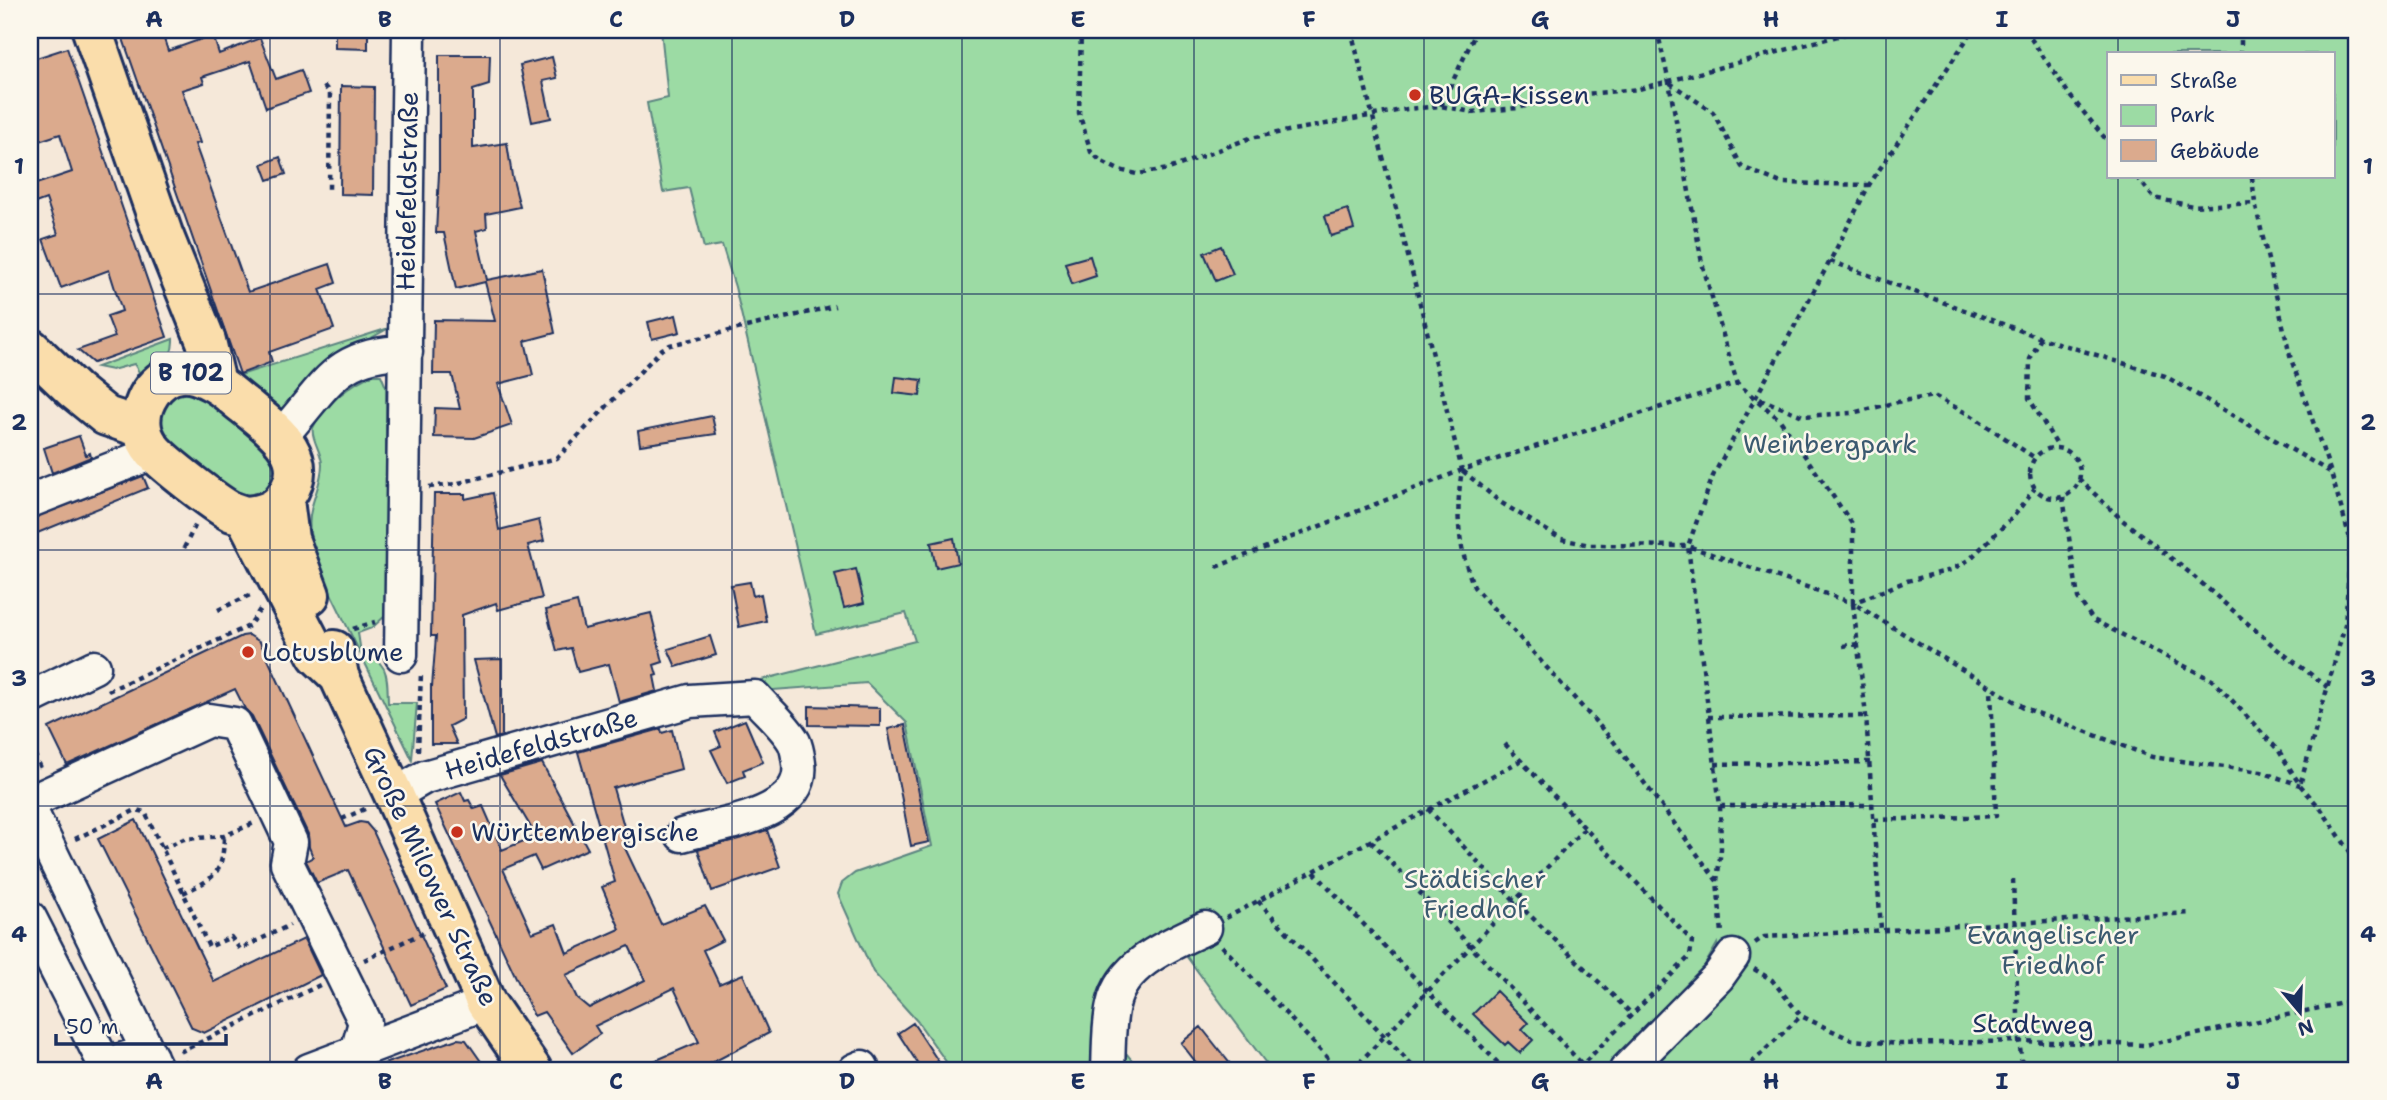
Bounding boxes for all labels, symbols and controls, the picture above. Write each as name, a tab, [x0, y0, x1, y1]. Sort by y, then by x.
text: A	[145, 4, 163, 34]
text: B	[378, 4, 392, 34]
text: C	[609, 4, 623, 34]
text: D	[839, 4, 855, 34]
text: E	[1070, 4, 1086, 34]
text: F	[1302, 4, 1316, 34]
text: G	[1531, 4, 1550, 34]
text: H	[1763, 4, 1779, 34]
text: I	[1996, 4, 2009, 34]
text: J	[2226, 4, 2240, 34]
legend	[2107, 52, 2334, 178]
text: Straße	[2170, 67, 2238, 95]
place label: BUGA-Kissen	[1429, 77, 1589, 112]
marker: BUGA-Kissen	[1407, 87, 1423, 103]
street label: Heidefeldstraße	[387, 91, 426, 291]
text: Park	[2170, 101, 2215, 129]
text: Gebäude	[2170, 137, 2260, 165]
text: 1	[14, 151, 24, 181]
text: 1	[2363, 151, 2373, 181]
road number: B 102	[151, 352, 231, 394]
text: 2	[11, 407, 27, 437]
text: 2	[2360, 407, 2376, 437]
park label: Weinbergpark	[1743, 426, 1917, 461]
place label: Lotusblume	[262, 634, 404, 669]
marker: Lotusblume	[240, 644, 256, 660]
text: 3	[11, 663, 27, 693]
text: 3	[2360, 663, 2376, 693]
street label: Heidefeldstraße	[440, 699, 642, 788]
street label: Große Milower Straße	[356, 740, 507, 1012]
place label: Württembergische	[471, 814, 699, 849]
marker: Württembergische	[449, 824, 465, 840]
park label: Städtischer Friedhof	[1404, 861, 1546, 926]
park label: Evangelischer Friedhof	[1967, 917, 2139, 982]
text: 4	[11, 919, 27, 949]
text: 4	[2360, 919, 2376, 949]
north arrow	[2264, 978, 2334, 1048]
scale bar	[56, 1002, 226, 1046]
street label: Stadtweg	[1972, 1005, 2094, 1042]
text: 50 m	[66, 1013, 119, 1041]
text: N	[2294, 1013, 2317, 1042]
text: A	[145, 1066, 163, 1096]
text: B	[378, 1066, 392, 1096]
text: C	[609, 1066, 623, 1096]
text: D	[839, 1066, 855, 1096]
text: E	[1070, 1066, 1086, 1096]
text: F	[1302, 1066, 1316, 1096]
text: G	[1531, 1066, 1550, 1096]
text: H	[1763, 1066, 1779, 1096]
text: I	[1996, 1066, 2009, 1096]
text: J	[2226, 1066, 2240, 1096]

